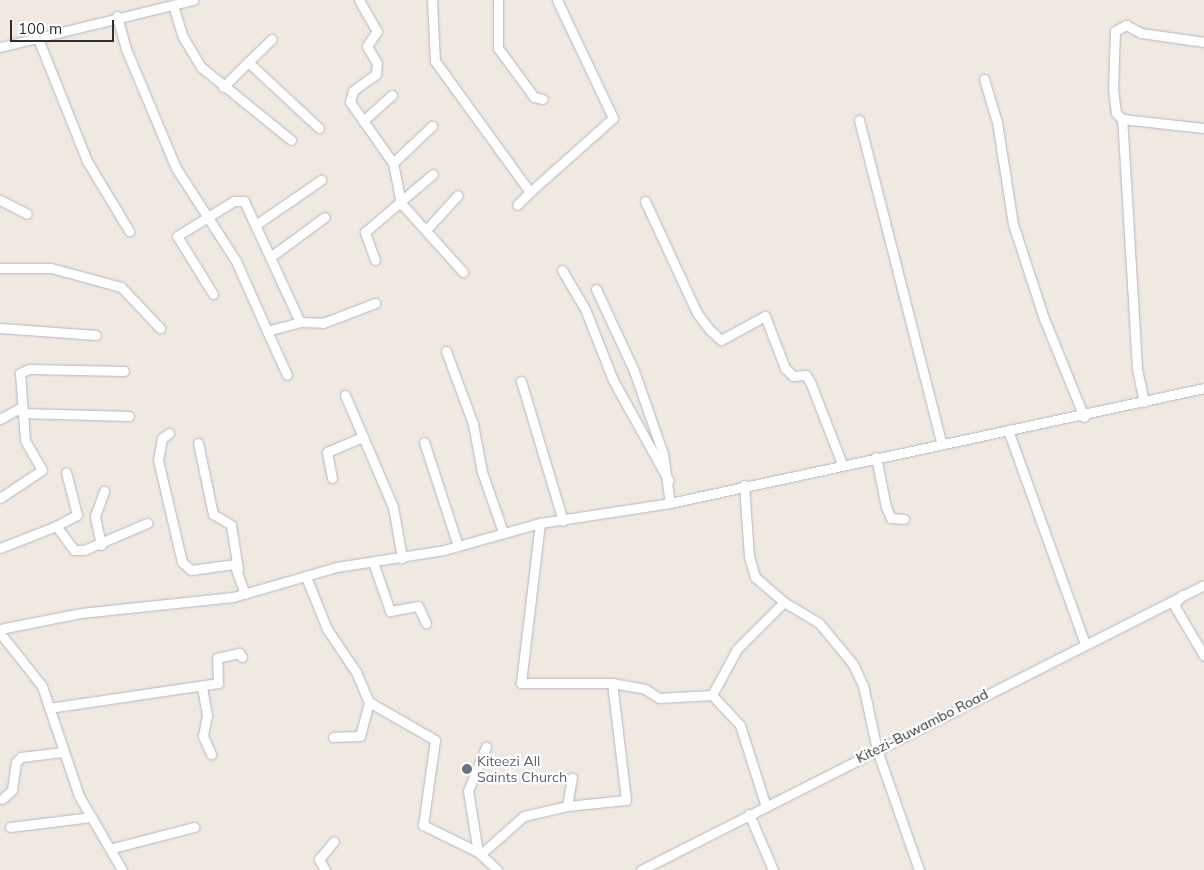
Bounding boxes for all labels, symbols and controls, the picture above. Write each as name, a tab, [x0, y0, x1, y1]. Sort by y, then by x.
scale bar	[12, 10, 116, 42]
text: 100 m	[18, 19, 62, 38]
street label: Kitezi-Buwambo Road	[853, 685, 991, 767]
place label: Kiteezi All Saints Church	[477, 753, 567, 786]
marker: Kiteezi All Saints Church	[461, 763, 473, 775]

